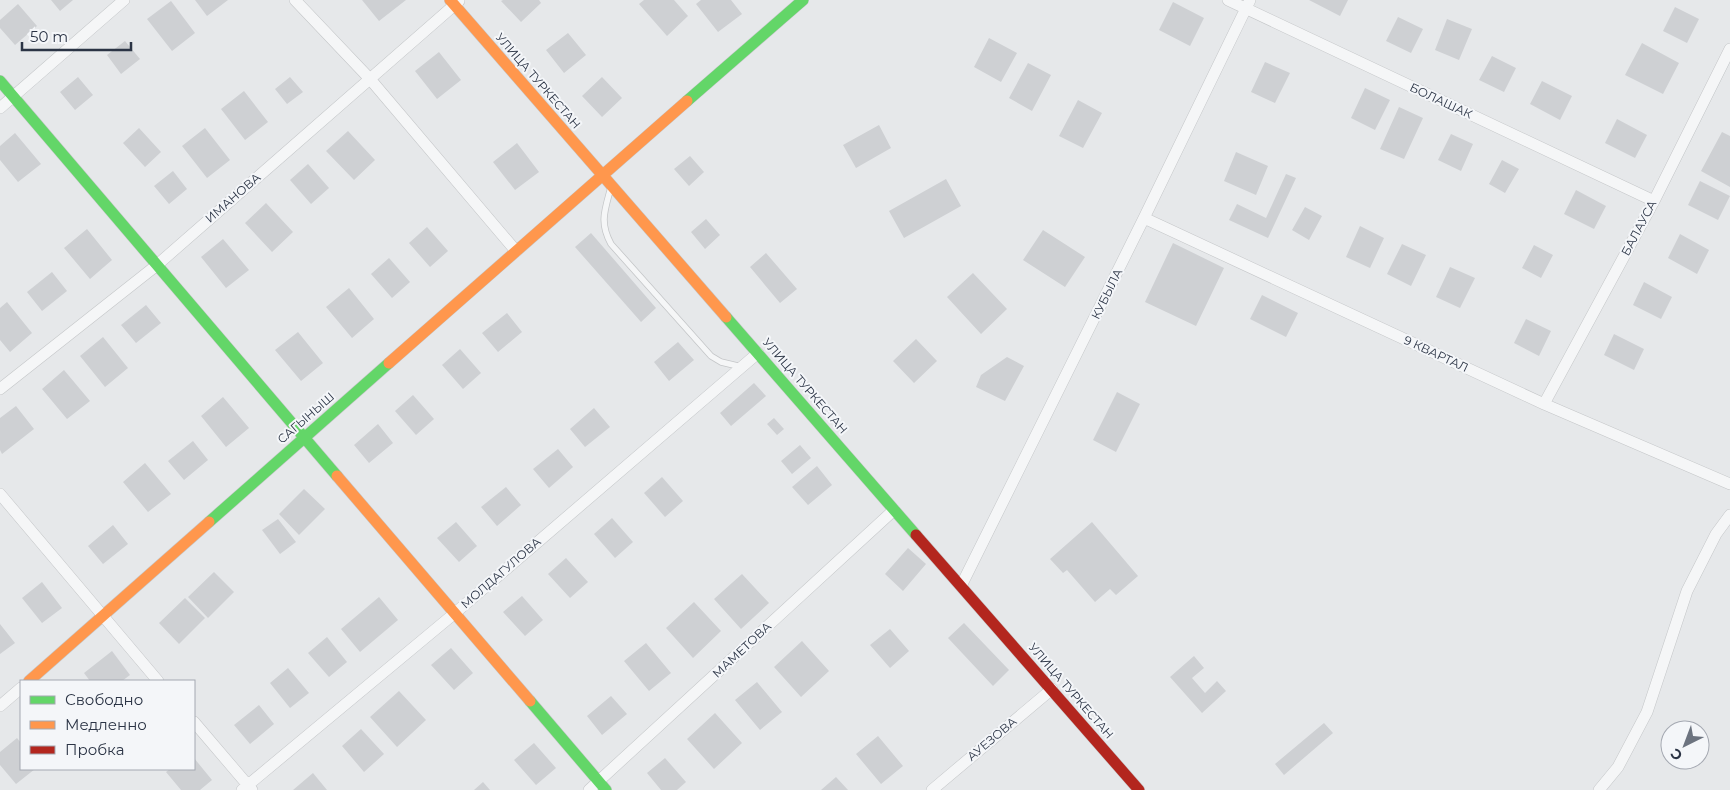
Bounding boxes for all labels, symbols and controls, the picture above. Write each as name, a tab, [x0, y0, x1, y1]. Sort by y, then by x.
scale bar	[22, 20, 131, 52]
text: 50 m	[30, 27, 68, 46]
street label: УЛИЦА ТУРКЕСТАН	[493, 30, 584, 132]
street label: БОЛАШАК	[1407, 79, 1475, 122]
street label: ИМАНОВА	[202, 170, 263, 226]
street label: БАЛАУСА	[1618, 197, 1659, 258]
street label: КУБЫЛА	[1088, 266, 1125, 322]
street label: 9 КВАРТАЛ	[1402, 332, 1471, 375]
street label: УЛИЦА ТУРКЕСТАН	[760, 335, 851, 437]
street label: САГЫНЫШ	[274, 389, 337, 446]
street label: МОЛДАГУЛОВА	[458, 534, 544, 611]
street label: МАМЕТОВА	[709, 619, 774, 681]
street label: УЛИЦА ТУРКЕСТАН	[1026, 640, 1117, 742]
legend	[20, 680, 195, 770]
text: Свободно	[65, 690, 143, 709]
street label: АУЕЗОВА	[964, 713, 1020, 764]
text: Медленно	[65, 715, 147, 734]
north arrow	[1660, 720, 1710, 770]
text: Пробка	[65, 740, 124, 759]
text: С	[1666, 745, 1686, 765]

